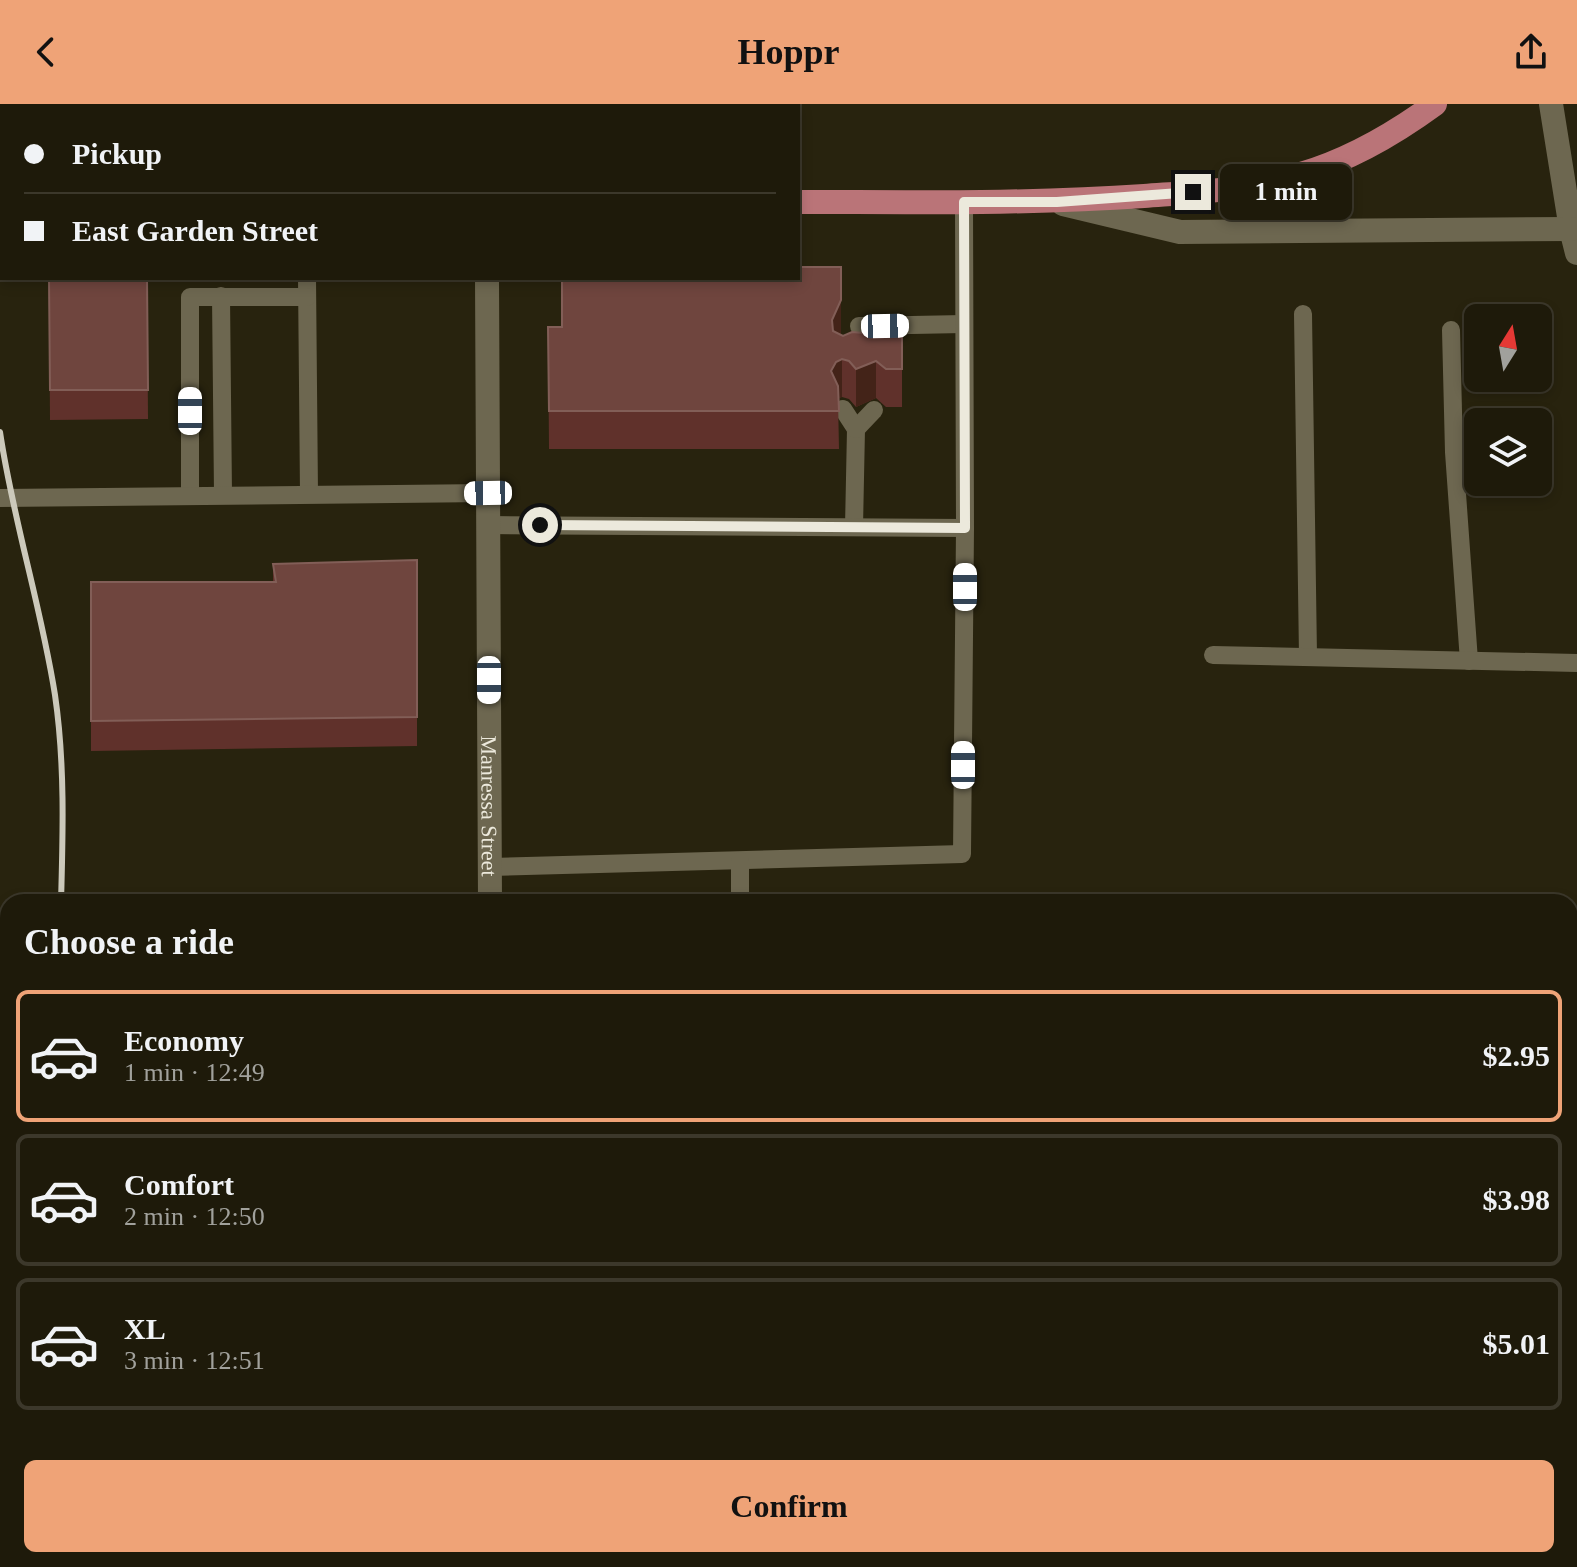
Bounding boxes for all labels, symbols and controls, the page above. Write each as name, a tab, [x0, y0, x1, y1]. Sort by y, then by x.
icon: back	[24, 30, 68, 74]
icon: share	[1509, 30, 1553, 74]
text: Hoppr	[737, 32, 840, 72]
text: Pickup	[72, 137, 162, 170]
callout: 1 min	[1221, 164, 1353, 220]
route end	[1175, 174, 1211, 210]
text: 1 min	[1255, 177, 1317, 206]
text: East Garden Street	[72, 214, 318, 247]
north arrow	[1464, 304, 1552, 392]
map controls	[1464, 304, 1552, 496]
car	[861, 314, 909, 338]
car	[178, 387, 202, 435]
button: layers	[1464, 408, 1552, 496]
car	[464, 481, 512, 505]
route start	[522, 507, 558, 543]
car	[953, 563, 977, 611]
car	[477, 656, 501, 704]
street label: Manressa Street	[476, 735, 502, 877]
car	[951, 741, 975, 789]
text: Choose a ride	[24, 922, 234, 962]
icon: car	[28, 1020, 100, 1092]
text: Economy	[124, 1024, 244, 1057]
text: $2.95	[1483, 1039, 1550, 1072]
text: 1 min · 12:49	[124, 1058, 265, 1087]
icon: car	[28, 1164, 100, 1236]
text: Comfort	[124, 1168, 234, 1201]
text: $3.98	[1483, 1183, 1550, 1216]
text: 2 min · 12:50	[124, 1202, 265, 1231]
icon: car	[28, 1308, 100, 1380]
text: XL	[124, 1312, 166, 1345]
text: $5.01	[1483, 1327, 1550, 1360]
text: 3 min · 12:51	[124, 1346, 265, 1375]
button: Confirm	[24, 1460, 1554, 1552]

